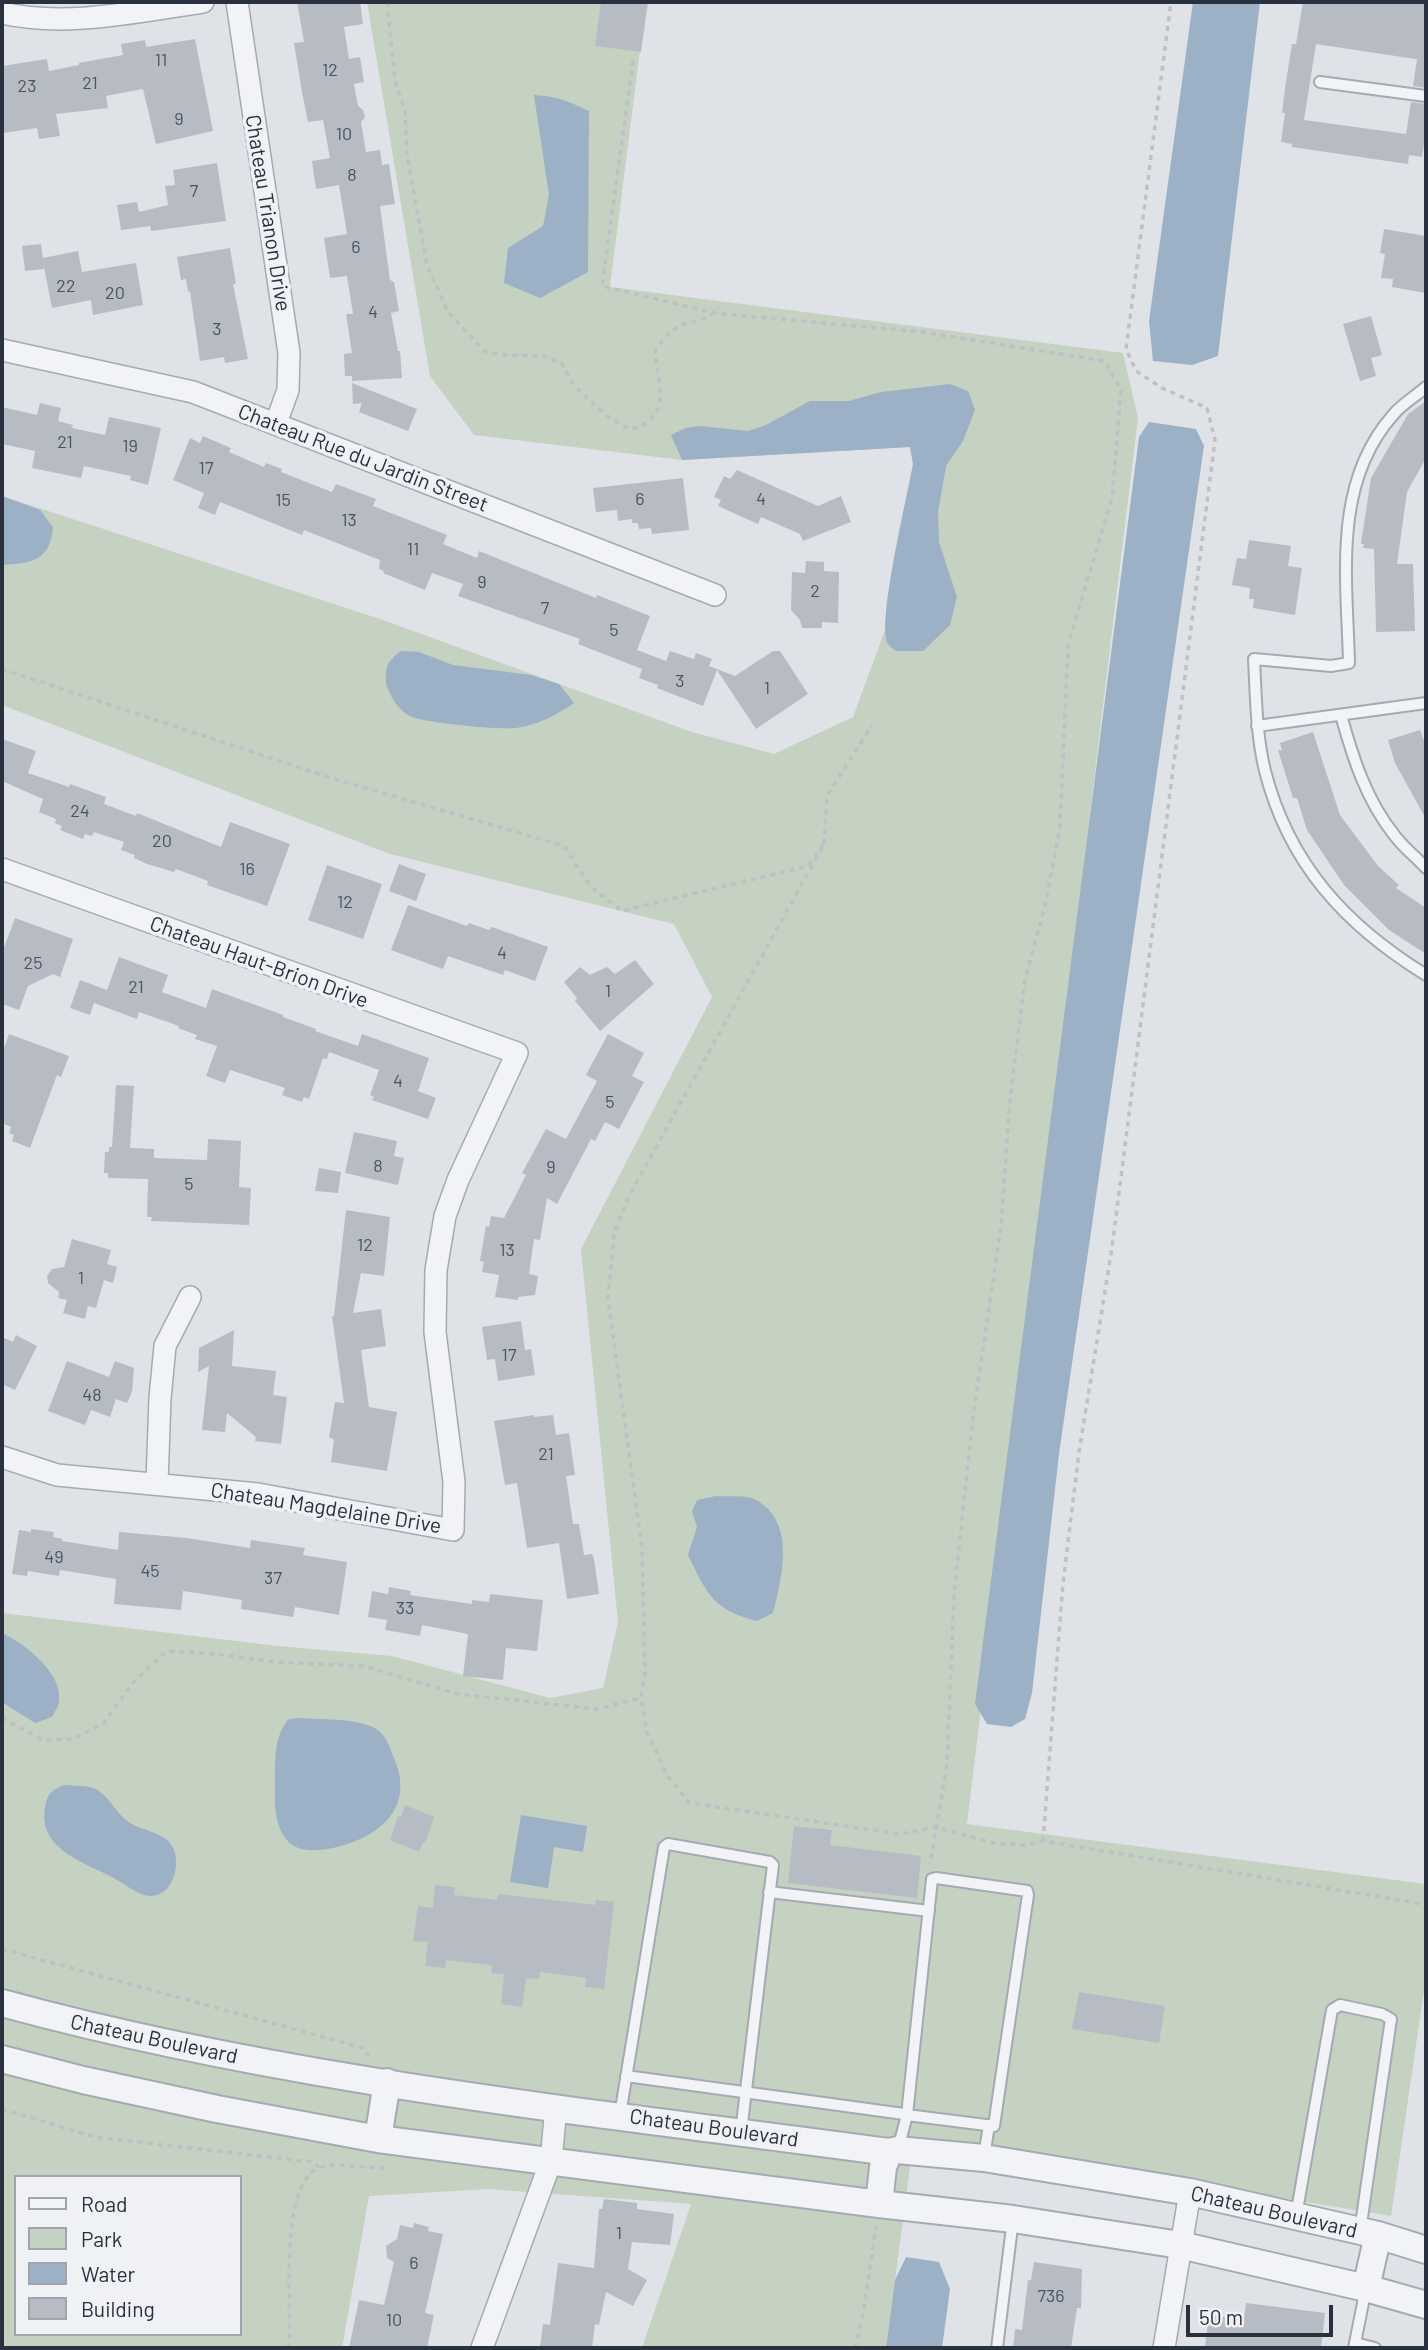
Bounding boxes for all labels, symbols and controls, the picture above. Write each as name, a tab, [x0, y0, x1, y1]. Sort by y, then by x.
house number: 11	[155, 49, 167, 71]
house number: 12	[322, 59, 338, 81]
house number: 21	[82, 72, 98, 94]
house number: 23	[18, 75, 36, 97]
house number: 9	[174, 108, 184, 130]
street label: Chateau Trianon Drive	[240, 113, 296, 313]
house number: 10	[336, 123, 352, 145]
house number: 8	[347, 164, 357, 186]
house number: 7	[190, 180, 198, 202]
house number: 6	[351, 236, 361, 258]
house number: 22	[56, 275, 76, 297]
house number: 20	[105, 282, 125, 304]
house number: 4	[368, 301, 378, 323]
house number: 3	[212, 318, 222, 340]
street label: Chateau Rue du Jardin Street	[234, 399, 492, 517]
house number: 21	[57, 431, 73, 453]
house number: 19	[122, 435, 138, 457]
house number: 17	[199, 457, 213, 479]
house number: 6	[635, 488, 645, 510]
house number: 4	[756, 488, 766, 510]
house number: 15	[275, 489, 291, 511]
house number: 13	[341, 509, 357, 531]
house number: 11	[407, 538, 419, 560]
house number: 9	[477, 571, 487, 593]
house number: 2	[810, 580, 820, 602]
house number: 7	[541, 597, 549, 619]
house number: 5	[609, 619, 619, 641]
house number: 3	[675, 670, 685, 692]
house number: 1	[764, 677, 770, 699]
house number: 24	[70, 800, 90, 822]
house number: 20	[152, 830, 172, 852]
house number: 16	[239, 858, 255, 880]
house number: 12	[337, 891, 353, 913]
street label: Chateau Haut-Brion Drive	[146, 911, 372, 1013]
house number: 4	[497, 942, 507, 964]
house number: 25	[24, 952, 42, 974]
house number: 21	[128, 976, 144, 998]
house number: 1	[605, 980, 611, 1002]
house number: 4	[393, 1070, 403, 1092]
house number: 5	[605, 1091, 615, 1113]
house number: 8	[373, 1155, 383, 1177]
house number: 9	[546, 1156, 556, 1178]
house number: 5	[184, 1173, 194, 1195]
house number: 12	[357, 1234, 373, 1256]
house number: 13	[499, 1239, 515, 1261]
house number: 1	[78, 1267, 84, 1289]
house number: 17	[502, 1344, 516, 1366]
house number: 48	[82, 1384, 102, 1406]
house number: 21	[538, 1443, 554, 1465]
street label: Chateau Magdelaine Drive	[209, 1477, 443, 1539]
house number: 49	[44, 1546, 64, 1568]
house number: 45	[140, 1560, 160, 1582]
house number: 37	[264, 1567, 282, 1589]
house number: 33	[396, 1597, 414, 1619]
street label: Chateau Boulevard	[68, 2009, 240, 2069]
street label: Chateau Boulevard	[628, 2104, 800, 2152]
legend	[14, 2175, 242, 2336]
street label: Chateau Boulevard	[1188, 2181, 1360, 2243]
text: Road	[81, 2191, 127, 2216]
house number: 1	[616, 2222, 622, 2244]
text: Park	[81, 2226, 122, 2251]
house number: 6	[409, 2252, 419, 2274]
text: Water	[81, 2261, 135, 2286]
house number: 736	[1037, 2285, 1065, 2307]
scale bar	[1190, 2290, 1337, 2334]
text: Building	[81, 2296, 155, 2321]
text: 50 m	[1199, 2304, 1243, 2329]
house number: 10	[386, 2309, 402, 2331]

